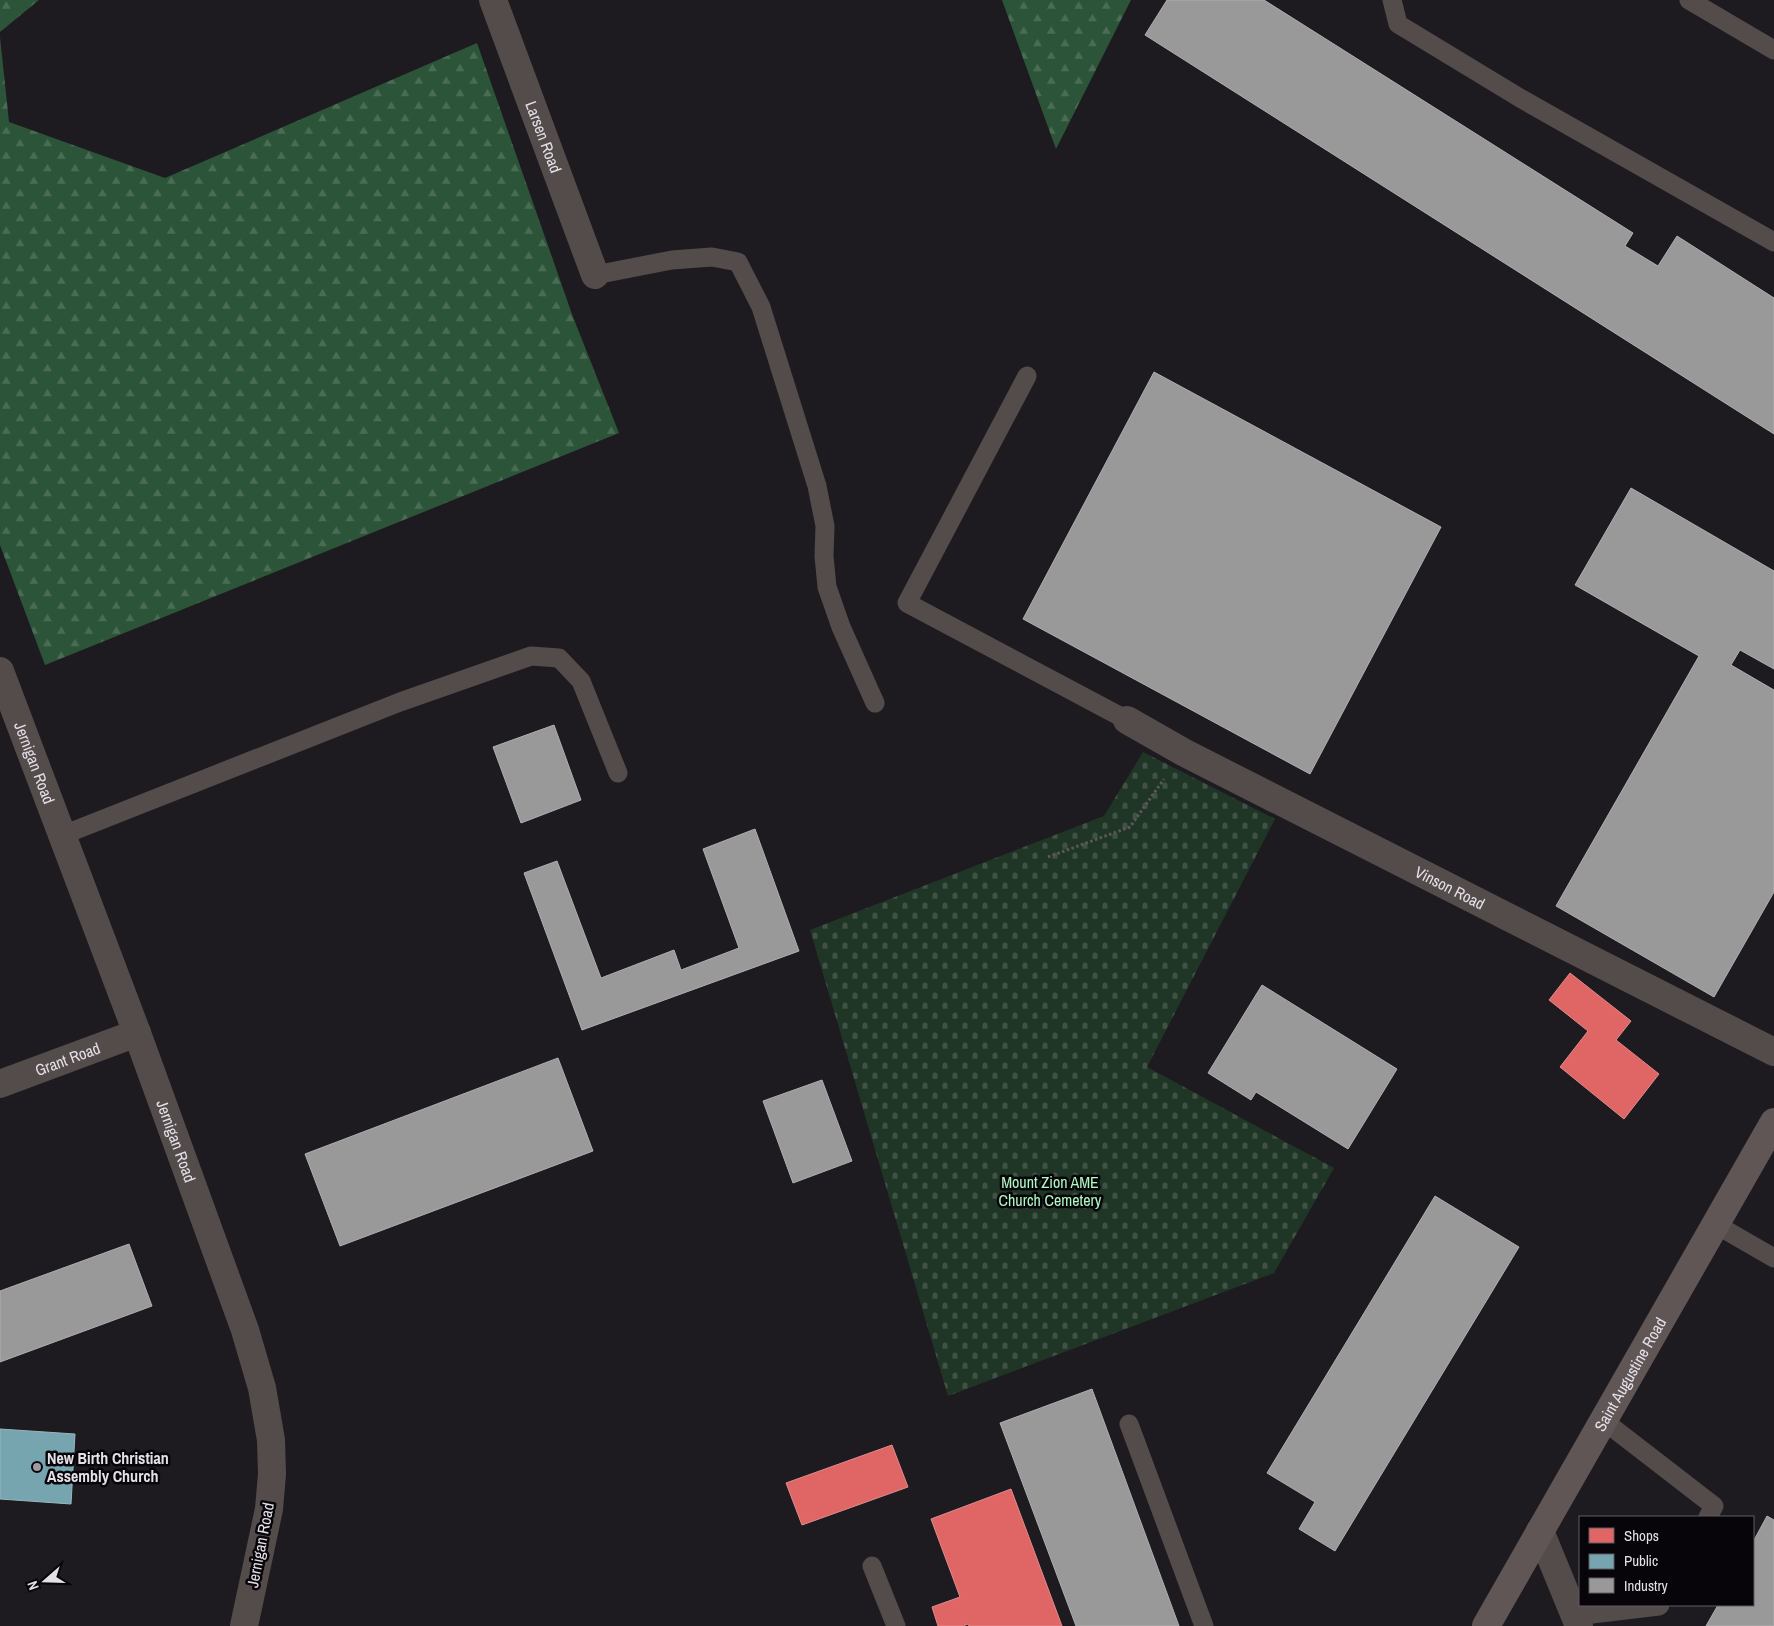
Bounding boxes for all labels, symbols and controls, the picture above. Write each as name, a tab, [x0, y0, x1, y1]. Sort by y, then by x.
street label: Larsen Road	[520, 98, 567, 176]
street label: Jernigan Road	[9, 718, 60, 807]
street label: Vinson Road	[1411, 861, 1489, 915]
street label: Grant Road	[32, 1037, 103, 1081]
street label: Jernigan Road	[151, 1097, 201, 1185]
park label: Mount Zion AME Church Cemetery	[999, 1171, 1102, 1211]
street label: Saint Augustine Road	[1589, 1313, 1671, 1435]
place label: New Birth Christian Assembly Church	[47, 1447, 169, 1487]
marker: New Birth Christian Assembly Church	[31, 1461, 43, 1473]
street label: Jernigan Road	[241, 1501, 279, 1589]
legend	[1579, 1516, 1754, 1606]
text: Shops	[1624, 1525, 1659, 1546]
text: Public	[1624, 1550, 1658, 1571]
north arrow	[20, 1556, 70, 1606]
text: Industry	[1624, 1575, 1669, 1596]
text: N	[23, 1578, 43, 1592]

